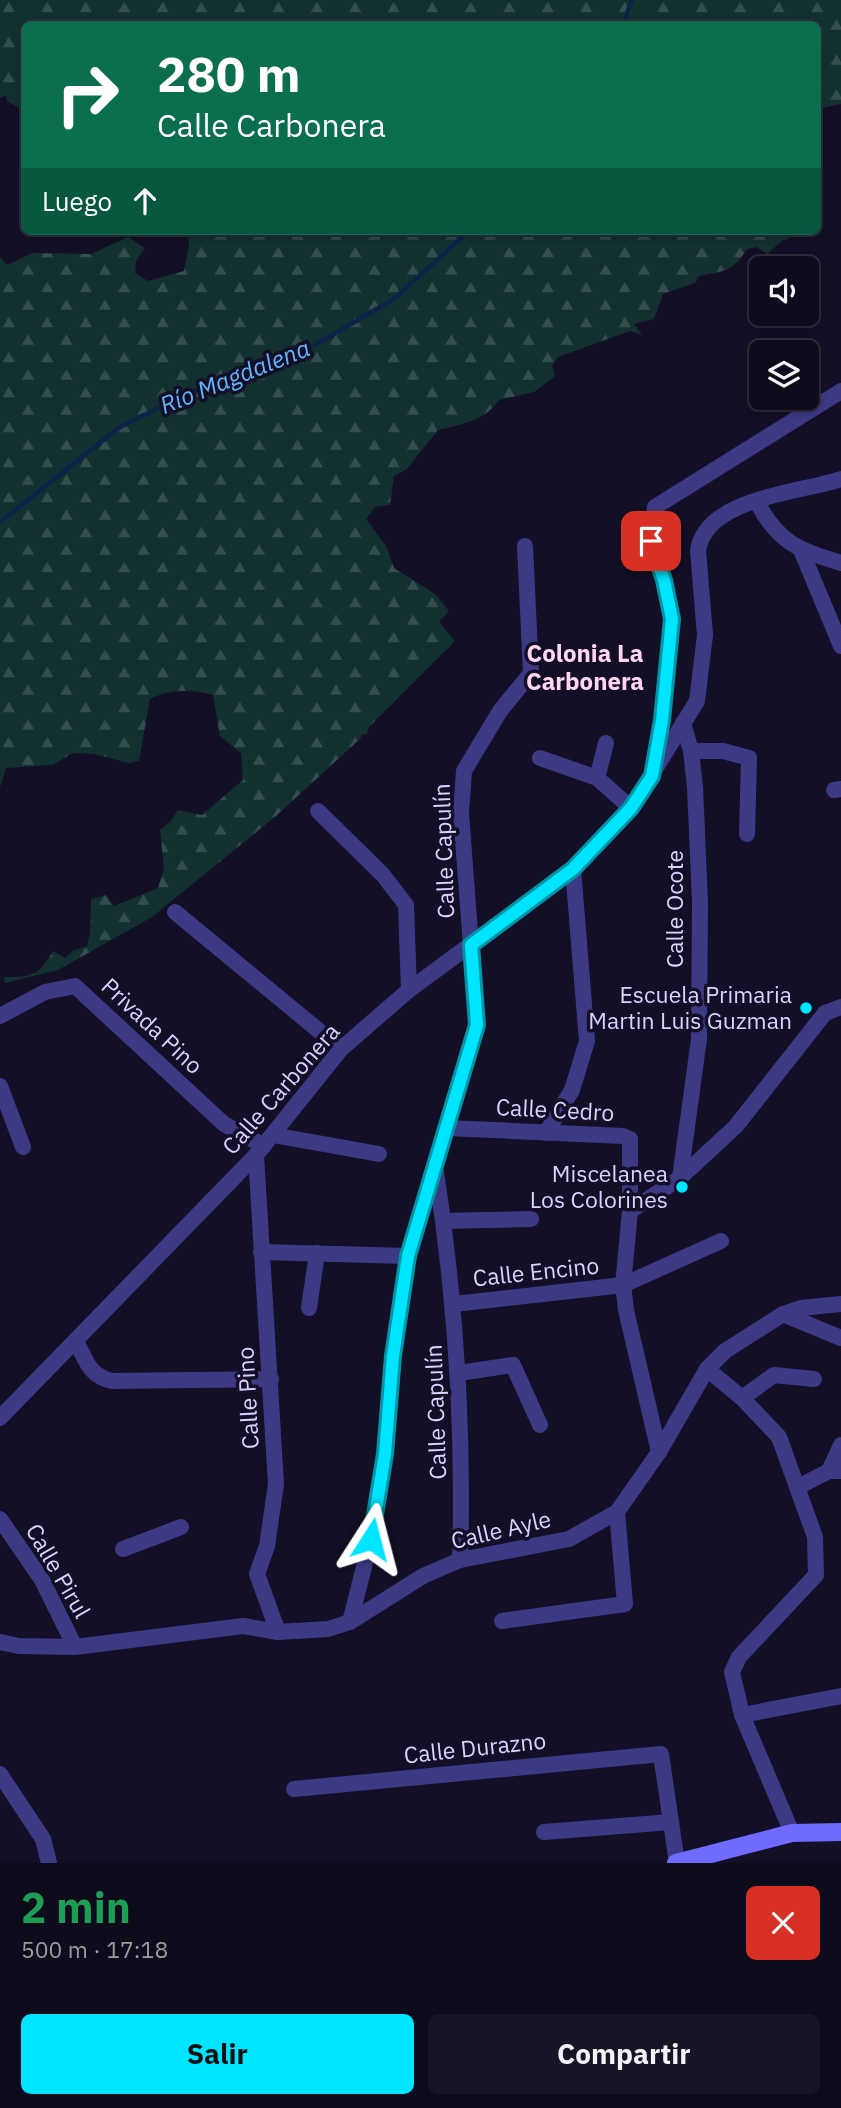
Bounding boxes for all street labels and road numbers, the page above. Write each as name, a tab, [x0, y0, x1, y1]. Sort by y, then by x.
street label: Calle Capulín	[426, 783, 460, 919]
street label: Calle Ocote	[659, 850, 689, 968]
street label: Privada Pino	[96, 971, 210, 1080]
street label: Calle Carbonera	[215, 1016, 346, 1160]
street label: Calle Cedro	[495, 1091, 615, 1127]
street label: Calle Encino	[471, 1249, 600, 1293]
street label: Calle Capulín	[418, 1344, 452, 1480]
street label: Calle Pino	[229, 1346, 265, 1450]
street label: Calle Ayle	[448, 1503, 554, 1555]
street label: Calle Pirul	[20, 1518, 98, 1623]
street label: Calle Durazno	[402, 1725, 547, 1769]

